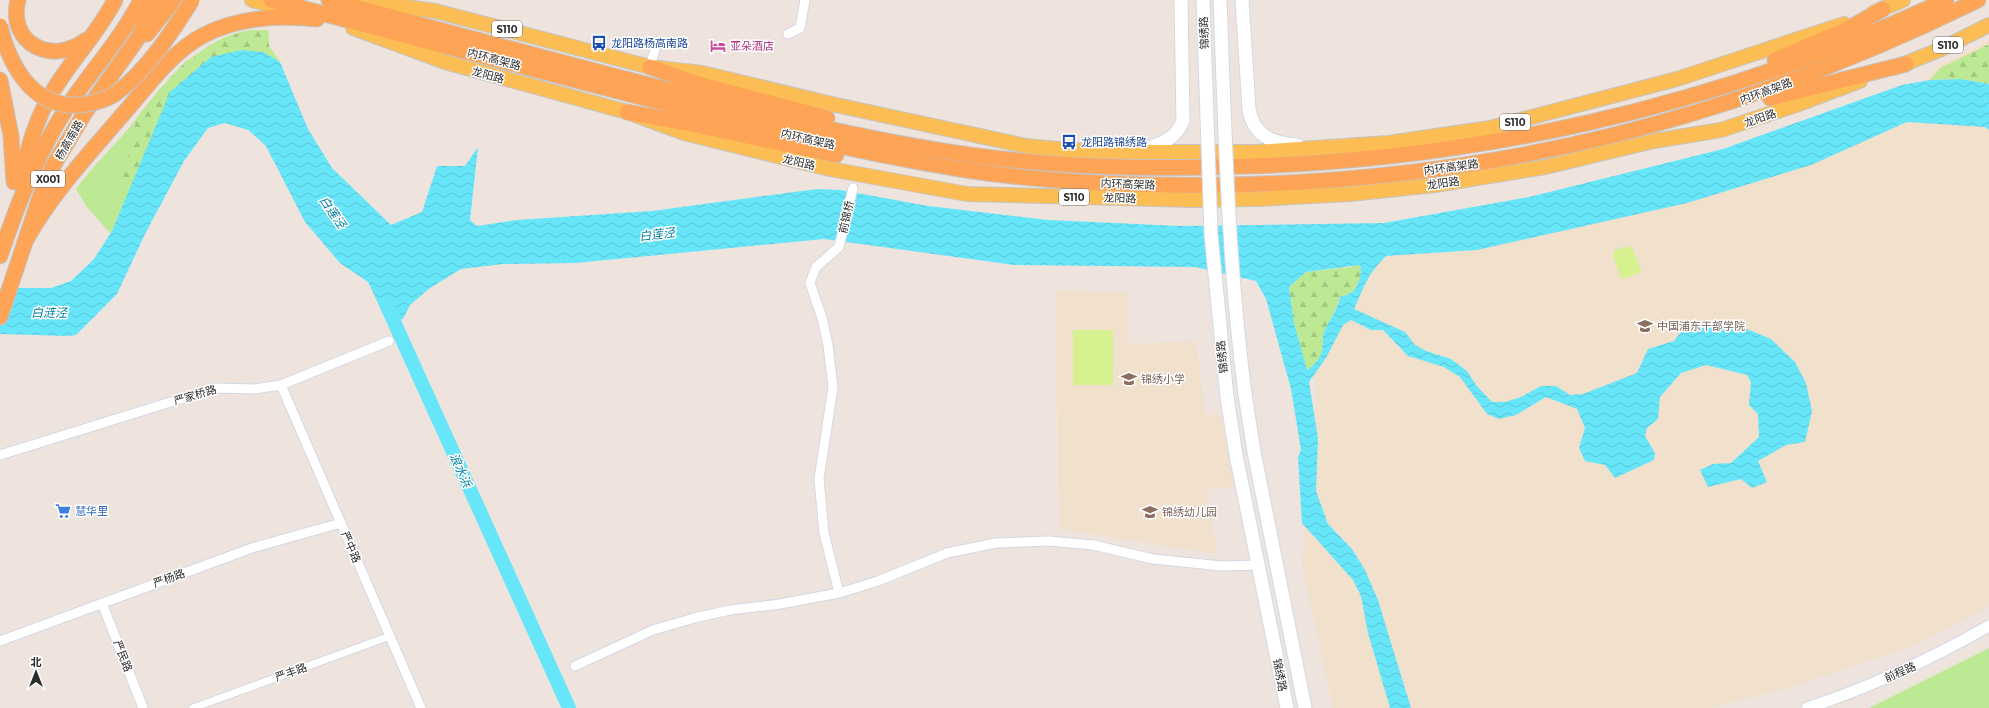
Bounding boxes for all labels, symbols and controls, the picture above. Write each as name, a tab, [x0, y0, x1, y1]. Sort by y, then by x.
street label: 锦绣路	[1196, 16, 1212, 50]
road number: S110	[492, 21, 522, 37]
bus stop icon: 龙阳路杨高南路	[590, 34, 608, 52]
place label: 龙阳路杨高南路	[611, 36, 688, 50]
hotel icon: 亚朵酒店	[709, 37, 727, 55]
road number: S110	[1933, 37, 1963, 53]
place label: 亚朵酒店	[730, 39, 774, 53]
street label: 内环高架路	[466, 45, 522, 73]
street label: 龙阳路	[470, 64, 506, 86]
street label: 内环高架路	[1738, 75, 1794, 107]
street label: 龙阳路	[1742, 106, 1778, 130]
road number: S110	[1500, 114, 1530, 130]
street label: 杨高南路	[52, 117, 86, 163]
street label: 内环高架路	[780, 126, 836, 152]
bus stop icon: 龙阳路锦绣路	[1060, 133, 1078, 151]
place label: 龙阳路锦绣路	[1081, 135, 1147, 149]
street label: 龙阳路	[781, 151, 817, 173]
street label: 内环高架路	[1423, 156, 1479, 178]
road number: X001	[31, 171, 65, 187]
street label: 龙阳路	[1426, 174, 1460, 192]
street label: 内环高架路	[1100, 176, 1156, 192]
road number: S110	[1059, 189, 1089, 205]
street label: 龙阳路	[1103, 190, 1137, 206]
water label: 白莲泾	[317, 193, 350, 232]
street label: 前锦桥	[835, 199, 857, 235]
water label: 白莲泾	[638, 224, 677, 244]
water label: 白涟泾	[31, 305, 68, 320]
school or university icon: 中国浦东干部学院	[1636, 317, 1654, 335]
place label: 中国浦东干部学院	[1657, 319, 1745, 333]
street label: 锦绣路	[1213, 340, 1231, 374]
school or university icon: 锦绣小学	[1120, 370, 1138, 388]
place label: 锦绣小学	[1141, 372, 1185, 386]
street label: 严家桥路	[172, 382, 218, 408]
water label: 浪水浜	[447, 450, 476, 490]
supermarket icon: 慧华里	[54, 502, 72, 520]
school or university icon: 锦绣幼儿园	[1141, 503, 1159, 521]
place label: 慧华里	[75, 504, 108, 518]
place label: 锦绣幼儿园	[1162, 505, 1217, 519]
street label: 严中路	[338, 529, 364, 565]
street label: 严杨路	[151, 566, 187, 590]
street label: 严民路	[111, 638, 135, 674]
north arrow	[16, 652, 56, 692]
text: 北	[31, 655, 42, 669]
street label: 锦绣路	[1270, 657, 1290, 693]
street label: 前程路	[1882, 659, 1918, 685]
street label: 严丰路	[273, 660, 309, 684]

